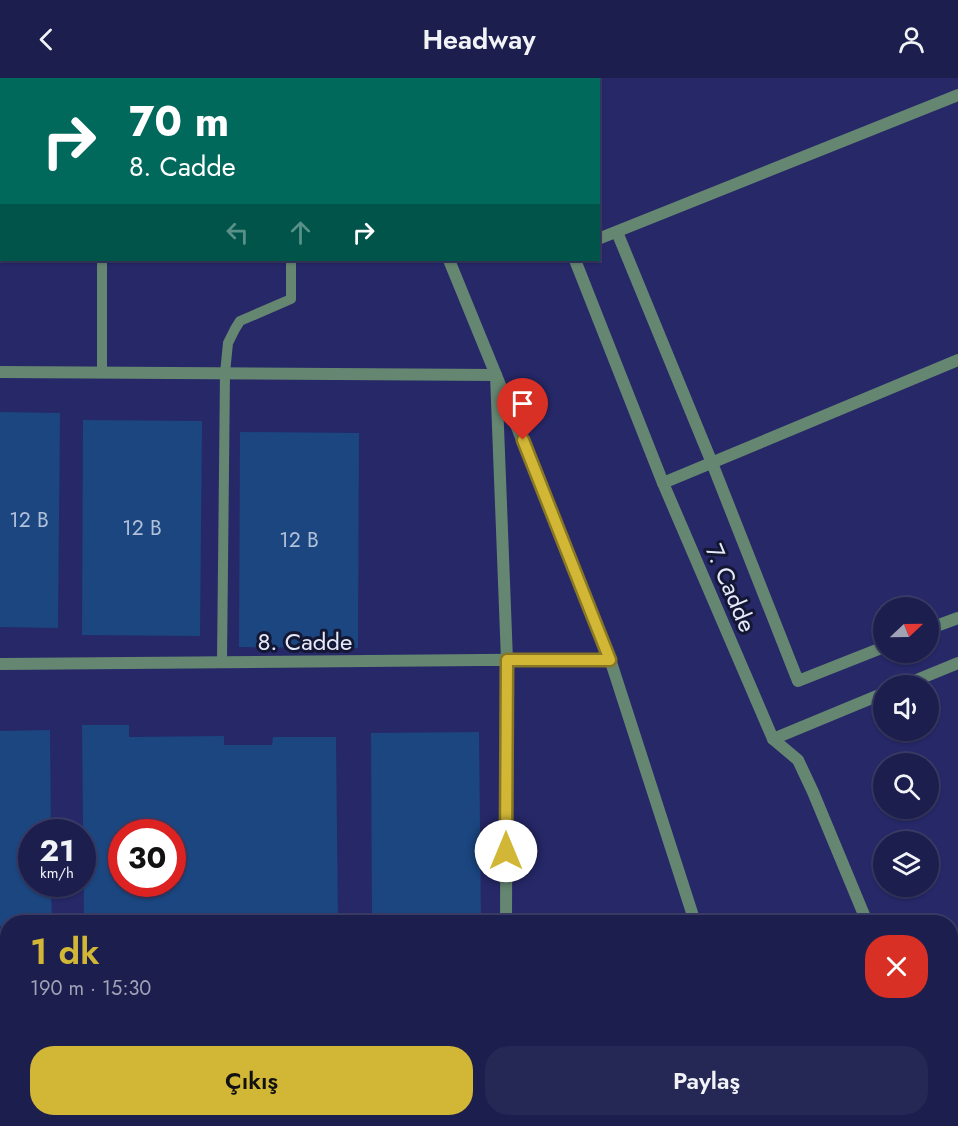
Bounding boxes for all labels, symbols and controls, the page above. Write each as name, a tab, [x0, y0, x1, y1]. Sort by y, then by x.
text: Headway	[422, 20, 536, 59]
icon: back	[30, 23, 63, 56]
icon: person	[895, 23, 928, 56]
text: 70 m	[129, 91, 229, 152]
icon: right	[30, 102, 108, 180]
text: 8. Cadde	[129, 147, 236, 186]
icon: left	[221, 216, 254, 249]
icon: ahead	[284, 216, 317, 249]
icon: right	[347, 216, 380, 249]
pin	[497, 378, 548, 440]
icon: arrive	[506, 387, 539, 420]
house number: 12 B	[9, 505, 49, 535]
house number: 12 B	[122, 513, 162, 543]
house number: 12 B	[279, 525, 319, 555]
street label: 7. Cadde	[697, 539, 765, 637]
north arrow	[873, 597, 939, 663]
map controls	[873, 597, 939, 897]
street label: 8. Cadde	[258, 624, 352, 659]
button: sound	[873, 675, 939, 741]
button: search	[873, 753, 939, 819]
speed limit sign: 30	[108, 819, 186, 897]
position arrow	[474, 819, 538, 883]
text: 21	[40, 829, 74, 872]
button: layers	[873, 831, 939, 897]
text: km/h	[40, 862, 74, 884]
text: 1 dk	[30, 925, 99, 977]
button: close	[865, 935, 928, 998]
text: 190 m · 15:30	[30, 974, 151, 1003]
button: Çıkış	[30, 1046, 473, 1115]
button: Paylaş	[485, 1046, 928, 1115]

